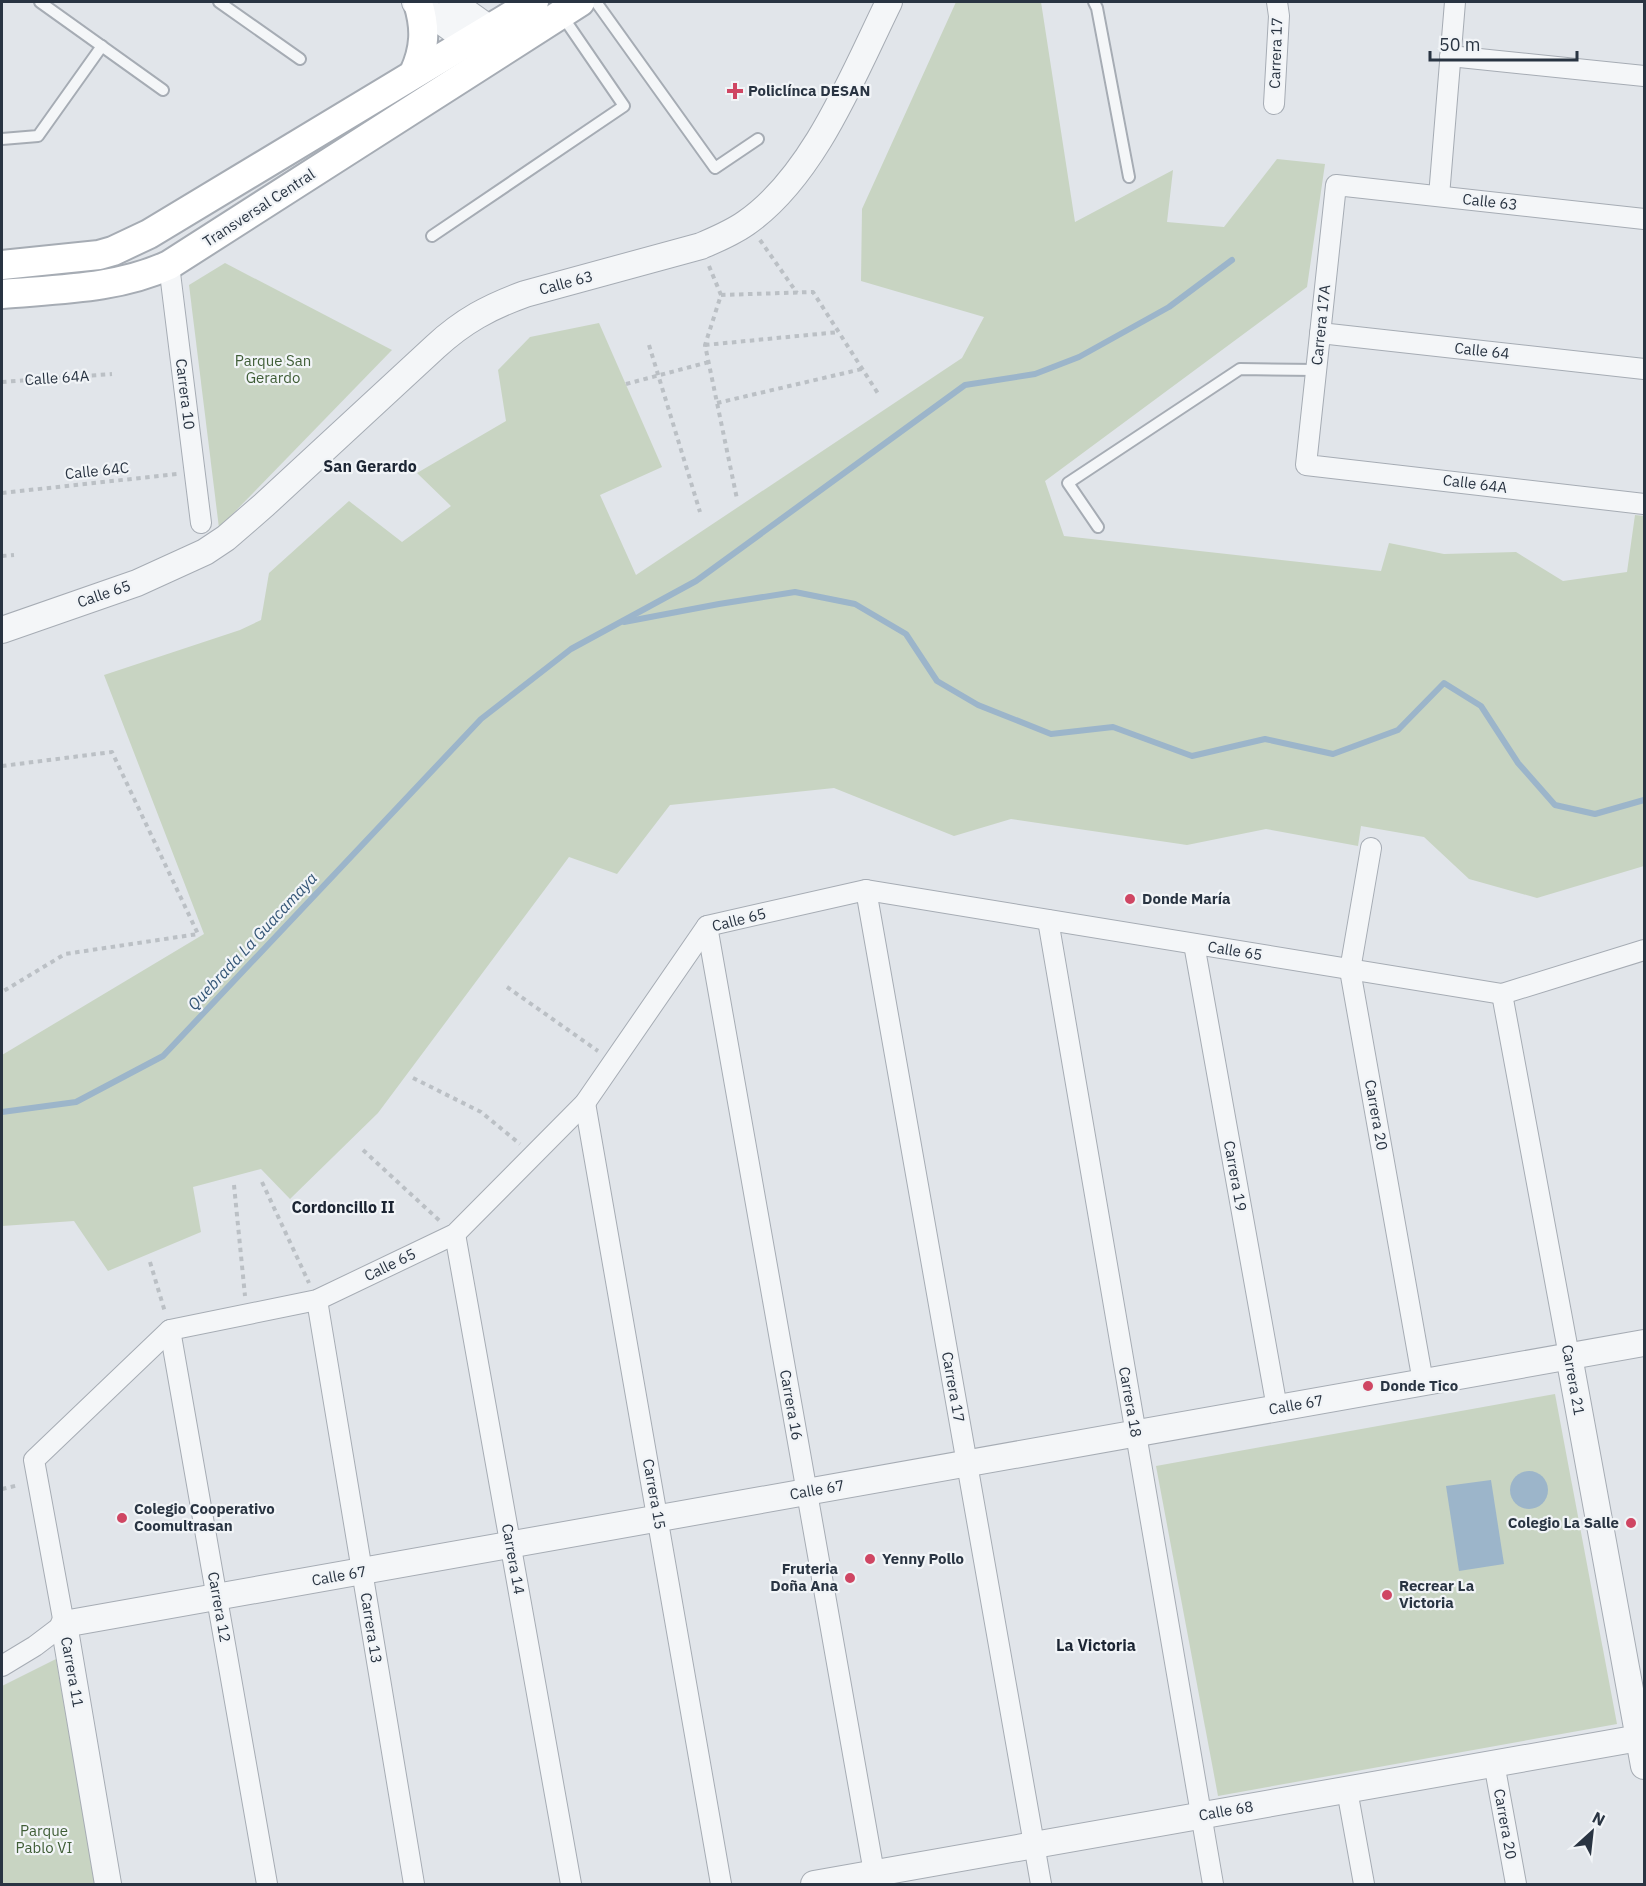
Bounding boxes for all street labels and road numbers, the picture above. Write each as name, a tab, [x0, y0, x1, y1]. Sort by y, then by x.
street label: Carrera 17	[1265, 17, 1286, 89]
street label: Transversal Central	[199, 164, 318, 251]
street label: Calle 63	[1462, 189, 1518, 214]
street label: Calle 63	[537, 266, 595, 299]
street label: Carrera 17A	[1307, 283, 1334, 366]
street label: Calle 64	[1454, 338, 1510, 363]
street label: Carrera 10	[172, 357, 199, 431]
street label: Calle 64A	[24, 366, 90, 389]
street label: Calle 64C	[64, 458, 130, 483]
street label: Calle 64A	[1442, 470, 1509, 497]
street label: Calle 65	[75, 576, 133, 611]
street label: Calle 65	[710, 904, 768, 935]
street label: Calle 65	[1206, 937, 1264, 964]
street label: Carrera 20	[1361, 1078, 1392, 1152]
street label: Carrera 19	[1220, 1139, 1251, 1213]
street label: Calle 65	[361, 1244, 419, 1285]
street label: Carrera 21	[1558, 1343, 1589, 1417]
street label: Carrera 17	[938, 1350, 969, 1424]
street label: Carrera 18	[1115, 1365, 1146, 1439]
street label: Carrera 16	[776, 1368, 807, 1442]
street label: Calle 67	[1267, 1390, 1325, 1419]
street label: Carrera 15	[639, 1457, 670, 1531]
street label: Calle 67	[788, 1475, 846, 1504]
street label: Carrera 14	[498, 1522, 529, 1596]
street label: Calle 67	[310, 1561, 368, 1590]
street label: Carrera 12	[204, 1570, 235, 1644]
street label: Carrera 13	[357, 1591, 386, 1665]
street label: Carrera 11	[57, 1635, 88, 1709]
street label: Carrera 20	[1490, 1787, 1521, 1861]
street label: Calle 68	[1197, 1796, 1255, 1825]

